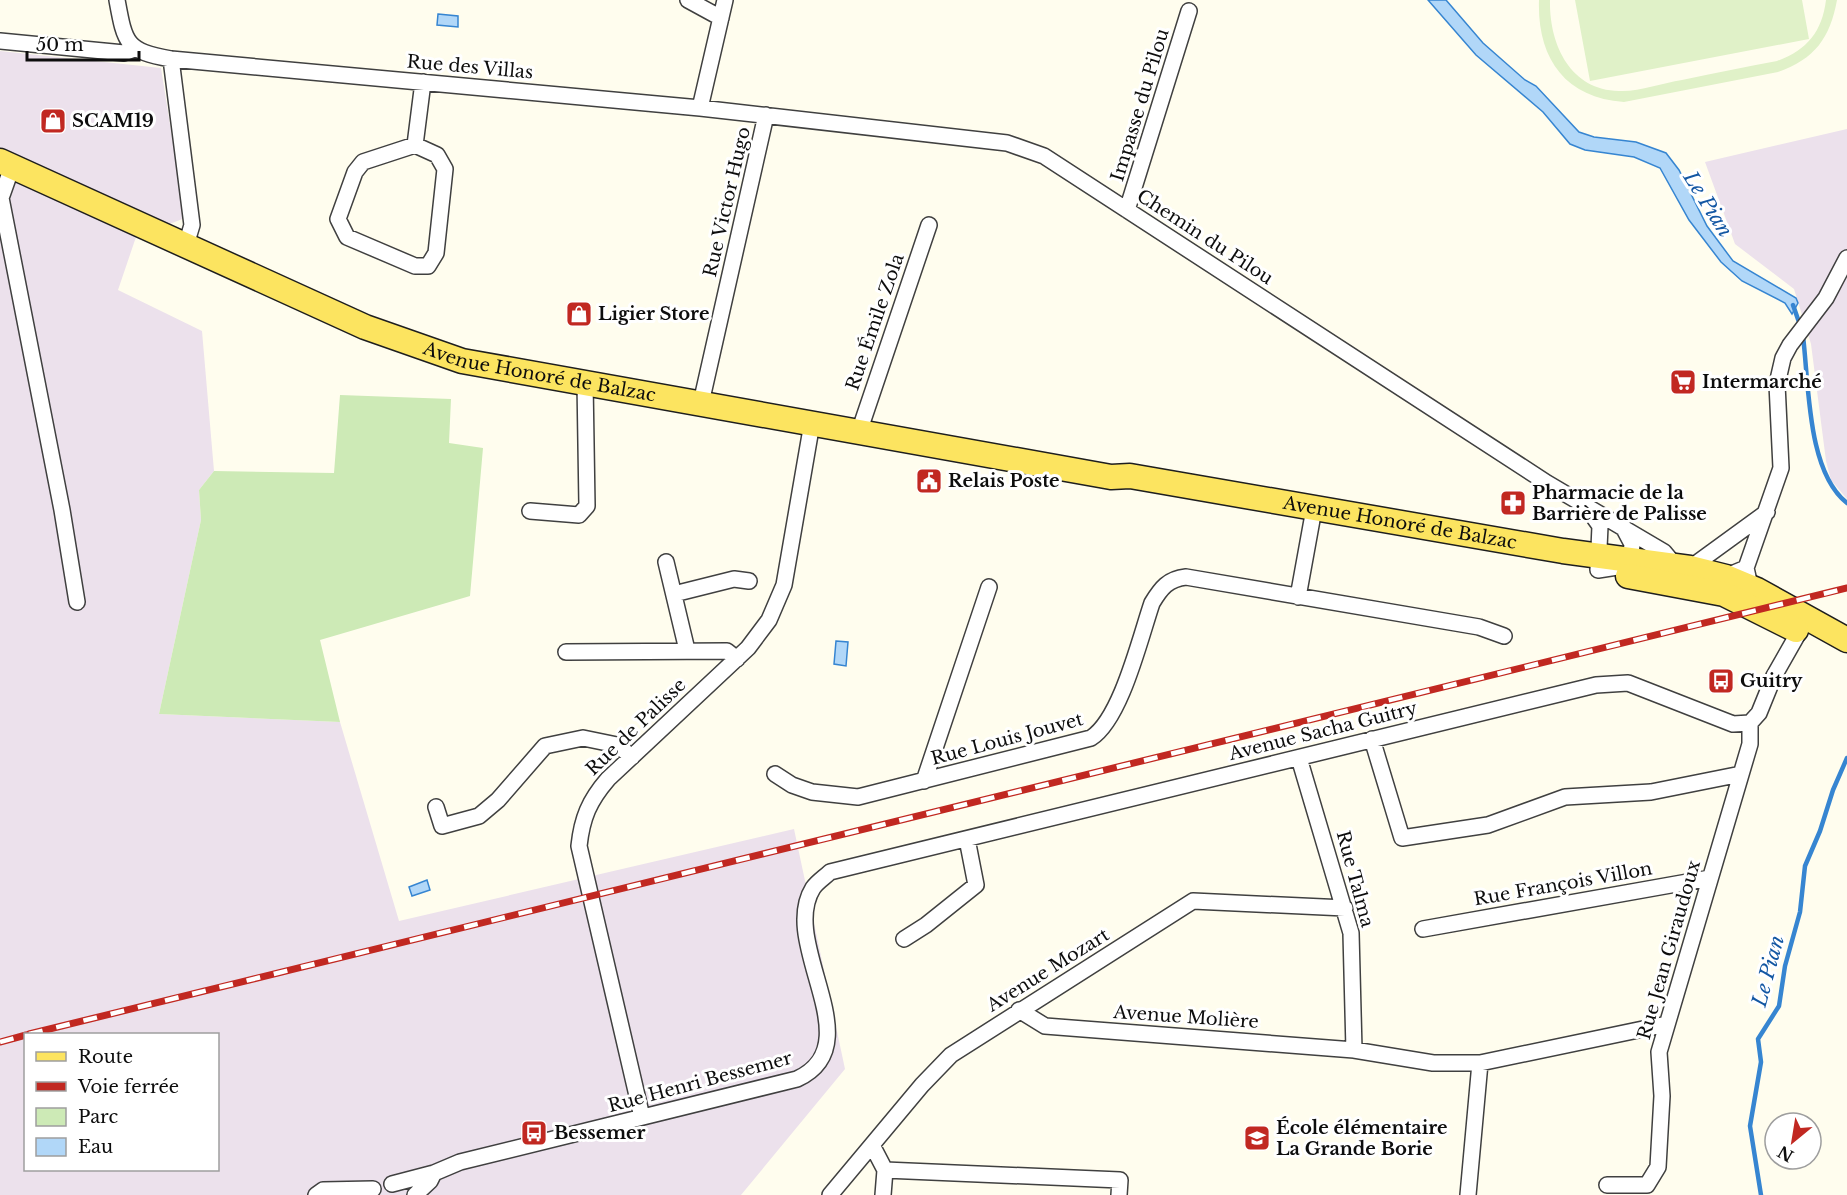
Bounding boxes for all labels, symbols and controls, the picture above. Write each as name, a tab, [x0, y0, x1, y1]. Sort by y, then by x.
scale bar	[27, 24, 140, 62]
street label: Impasse du Pilou	[1106, 26, 1174, 184]
text: 50 m	[36, 34, 84, 56]
street label: Rue des Villas	[406, 51, 534, 83]
shop icon: SCAM19	[38, 106, 68, 136]
place label: SCAM19	[72, 110, 154, 132]
street label: Rue Victor Hugo	[699, 125, 755, 279]
water label: Le Pian	[1678, 166, 1737, 241]
street label: Chemin du Pilou	[1133, 185, 1277, 289]
street label: Rue Émile Zola	[840, 250, 909, 393]
shop icon: Ligier Store	[564, 299, 594, 329]
place label: Ligier Store	[598, 303, 710, 325]
street label: Avenue Honoré de Balzac	[420, 337, 658, 406]
supermarket icon: Intermarché	[1668, 367, 1698, 397]
place label: Intermarché	[1702, 371, 1822, 393]
public building icon: Relais Poste	[914, 466, 944, 496]
place label: Relais Poste	[948, 470, 1060, 492]
place label: Pharmacie de la Barrière de Palisse	[1532, 482, 1707, 525]
pharmacy icon: Pharmacie de la Barrière de Palisse	[1498, 488, 1528, 518]
street label: Avenue Honoré de Balzac	[1280, 492, 1519, 554]
bus stop icon: Guitry	[1706, 666, 1736, 696]
place label: Guitry	[1740, 670, 1803, 692]
street label: Rue de Palisse	[582, 674, 690, 780]
street label: Avenue Sacha Guitry	[1226, 697, 1420, 765]
street label: Rue Louis Jouvet	[929, 708, 1085, 770]
street label: Rue Talma	[1332, 828, 1378, 930]
street label: Rue François Villon	[1472, 857, 1654, 911]
street label: Rue Jean Giraudoux	[1633, 858, 1705, 1042]
street label: Avenue Mozart	[982, 924, 1113, 1017]
water label: Le Pian	[1747, 933, 1789, 1010]
street label: Avenue Molière	[1112, 1001, 1259, 1033]
legend	[24, 1033, 219, 1171]
text: Route	[78, 1046, 133, 1068]
street label: Rue Henri Bessemer	[606, 1047, 795, 1117]
text: Voie ferrée	[77, 1076, 179, 1098]
text: Parc	[78, 1106, 119, 1128]
north arrow	[1763, 1111, 1823, 1171]
place label: École élémentaire La Grande Borie	[1276, 1116, 1448, 1160]
bus stop icon: Bessemer	[519, 1118, 549, 1148]
place label: Bessemer	[554, 1122, 646, 1144]
school or university icon: École élémentaire La Grande Borie	[1242, 1123, 1272, 1153]
text: Eau	[78, 1136, 113, 1158]
text: N	[1774, 1142, 1797, 1166]

